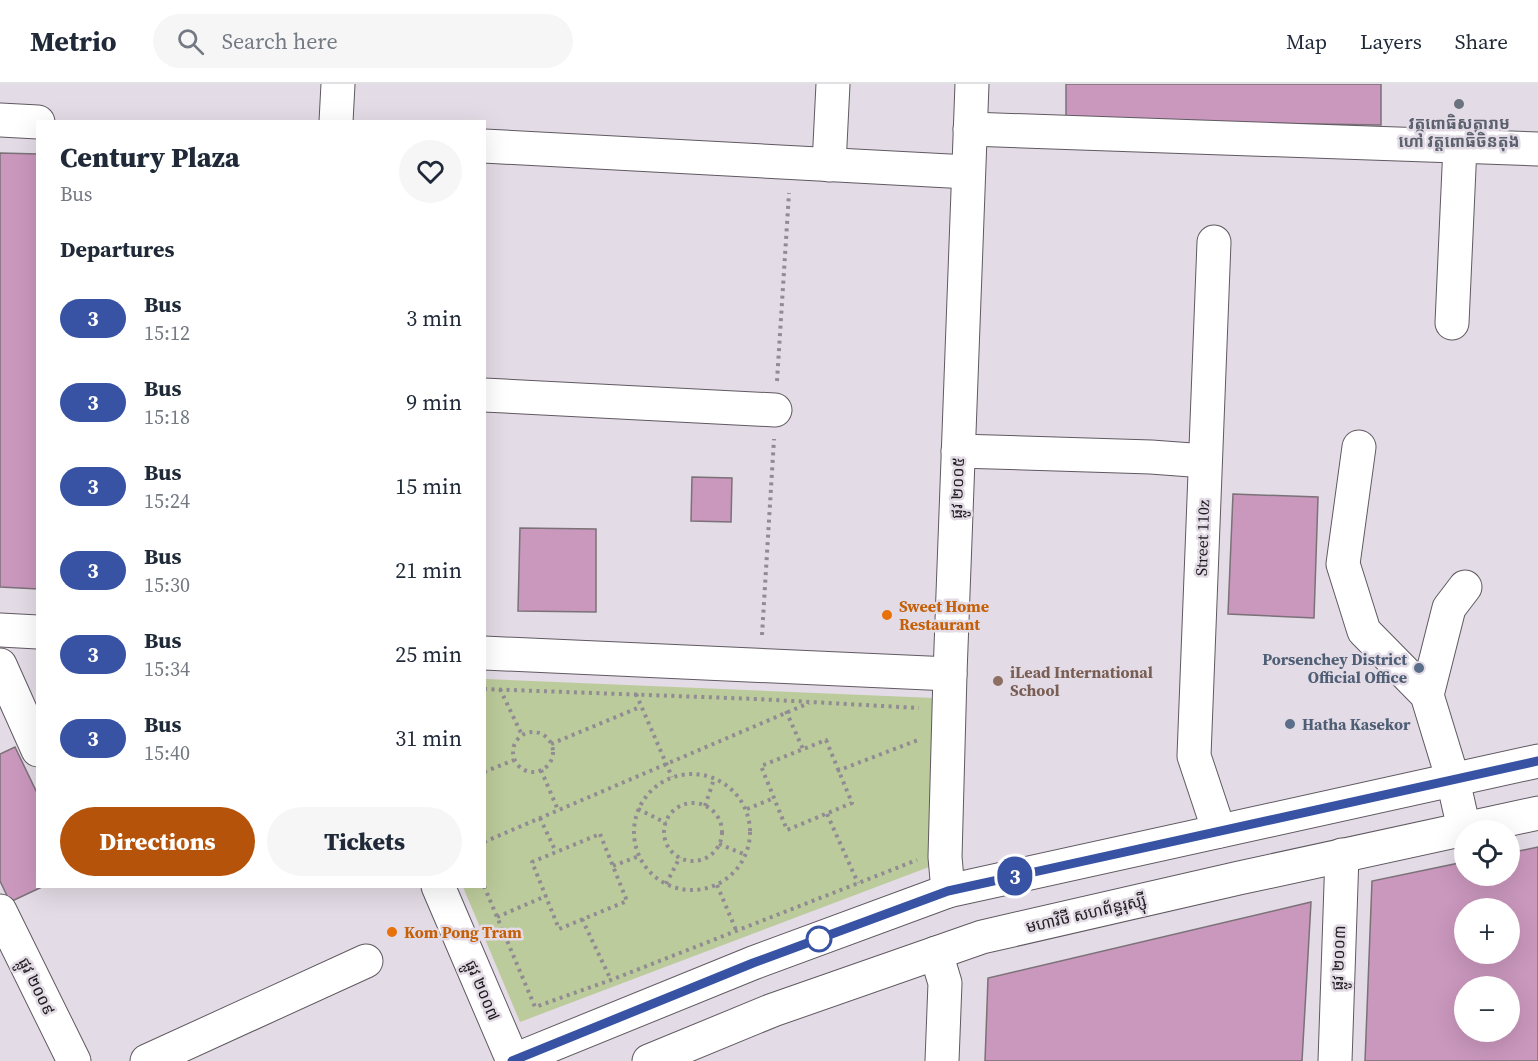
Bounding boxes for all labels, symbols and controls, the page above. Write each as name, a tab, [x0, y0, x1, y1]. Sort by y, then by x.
search box	[153, 14, 573, 68]
text: Metrio	[30, 22, 117, 60]
icon: search	[174, 25, 207, 58]
text: Search here	[222, 26, 338, 56]
text: Map	[1286, 27, 1327, 56]
text: Layers	[1360, 27, 1422, 56]
text: Share	[1455, 27, 1508, 56]
marker: វត្តពោធិសត្តារាម ហៅ វត្តពោធិចិនតុង	[1452, 97, 1466, 111]
place label: វត្តពោធិសត្តារាម ហៅ វត្តពោធិចិនតុង	[1398, 112, 1520, 152]
text: Century Plaza	[60, 138, 240, 176]
button: heart	[399, 140, 462, 203]
text: Bus	[60, 180, 93, 208]
text: Departures	[60, 234, 174, 264]
text: Bus	[144, 289, 181, 319]
text: 3 min	[406, 303, 462, 333]
text: 3	[87, 304, 99, 333]
text: 15:12	[144, 319, 190, 347]
text: Bus	[144, 373, 181, 403]
text: 9 min	[406, 387, 462, 417]
text: 3	[87, 388, 99, 417]
text: 15:18	[144, 403, 190, 431]
text: Bus	[144, 457, 181, 487]
street label: ផ្លូវ ២០០៥	[945, 457, 973, 519]
text: 15 min	[395, 471, 462, 501]
text: 3	[87, 472, 99, 501]
text: 15:24	[144, 487, 190, 515]
street label: Street 110z	[1190, 499, 1214, 577]
text: Bus	[144, 541, 181, 571]
text: 21 min	[395, 555, 462, 585]
text: 3	[87, 556, 99, 585]
text: 15:30	[144, 571, 190, 599]
place label: Sweet Home Restaurant	[899, 595, 989, 635]
marker: Sweet Home Restaurant	[880, 608, 894, 622]
text: Bus	[144, 625, 181, 655]
text: 25 min	[395, 639, 462, 669]
text: 3	[87, 640, 99, 669]
place label: Porsenchey District Official Office	[1262, 648, 1407, 688]
text: 15:34	[144, 655, 190, 683]
place label: iLead International School	[1010, 661, 1153, 701]
marker: Porsenchey District Official Office	[1412, 661, 1426, 675]
marker: iLead International School	[991, 674, 1005, 688]
text: Bus	[144, 709, 181, 739]
place label: Hatha Kasekor	[1302, 713, 1411, 735]
marker: Hatha Kasekor	[1283, 717, 1297, 731]
text: 31 min	[395, 723, 462, 753]
text: 3	[87, 724, 99, 753]
text: 15:40	[144, 739, 190, 767]
button: Directions	[60, 807, 255, 876]
button: Tickets	[267, 807, 462, 876]
map controls	[1454, 820, 1520, 1042]
button: locate	[1454, 820, 1520, 886]
line badge: 3	[996, 856, 1034, 896]
text: 3	[1009, 862, 1021, 891]
street label: មហាវិថី សហព័ន្ធរុស្ស៊ី	[1024, 888, 1150, 942]
button: +	[1454, 898, 1520, 964]
place label: Kom Pong Tram	[404, 921, 522, 943]
marker: Kom Pong Tram	[385, 925, 399, 939]
street label: ផ្លូវ ២០០៣	[1326, 925, 1354, 991]
unlabelled marker	[806, 926, 832, 952]
street label: ផ្លូវ ២០០៩	[10, 953, 60, 1020]
street label: ផ្លូវ ២០០៧	[457, 956, 506, 1025]
button: −	[1454, 976, 1520, 1042]

